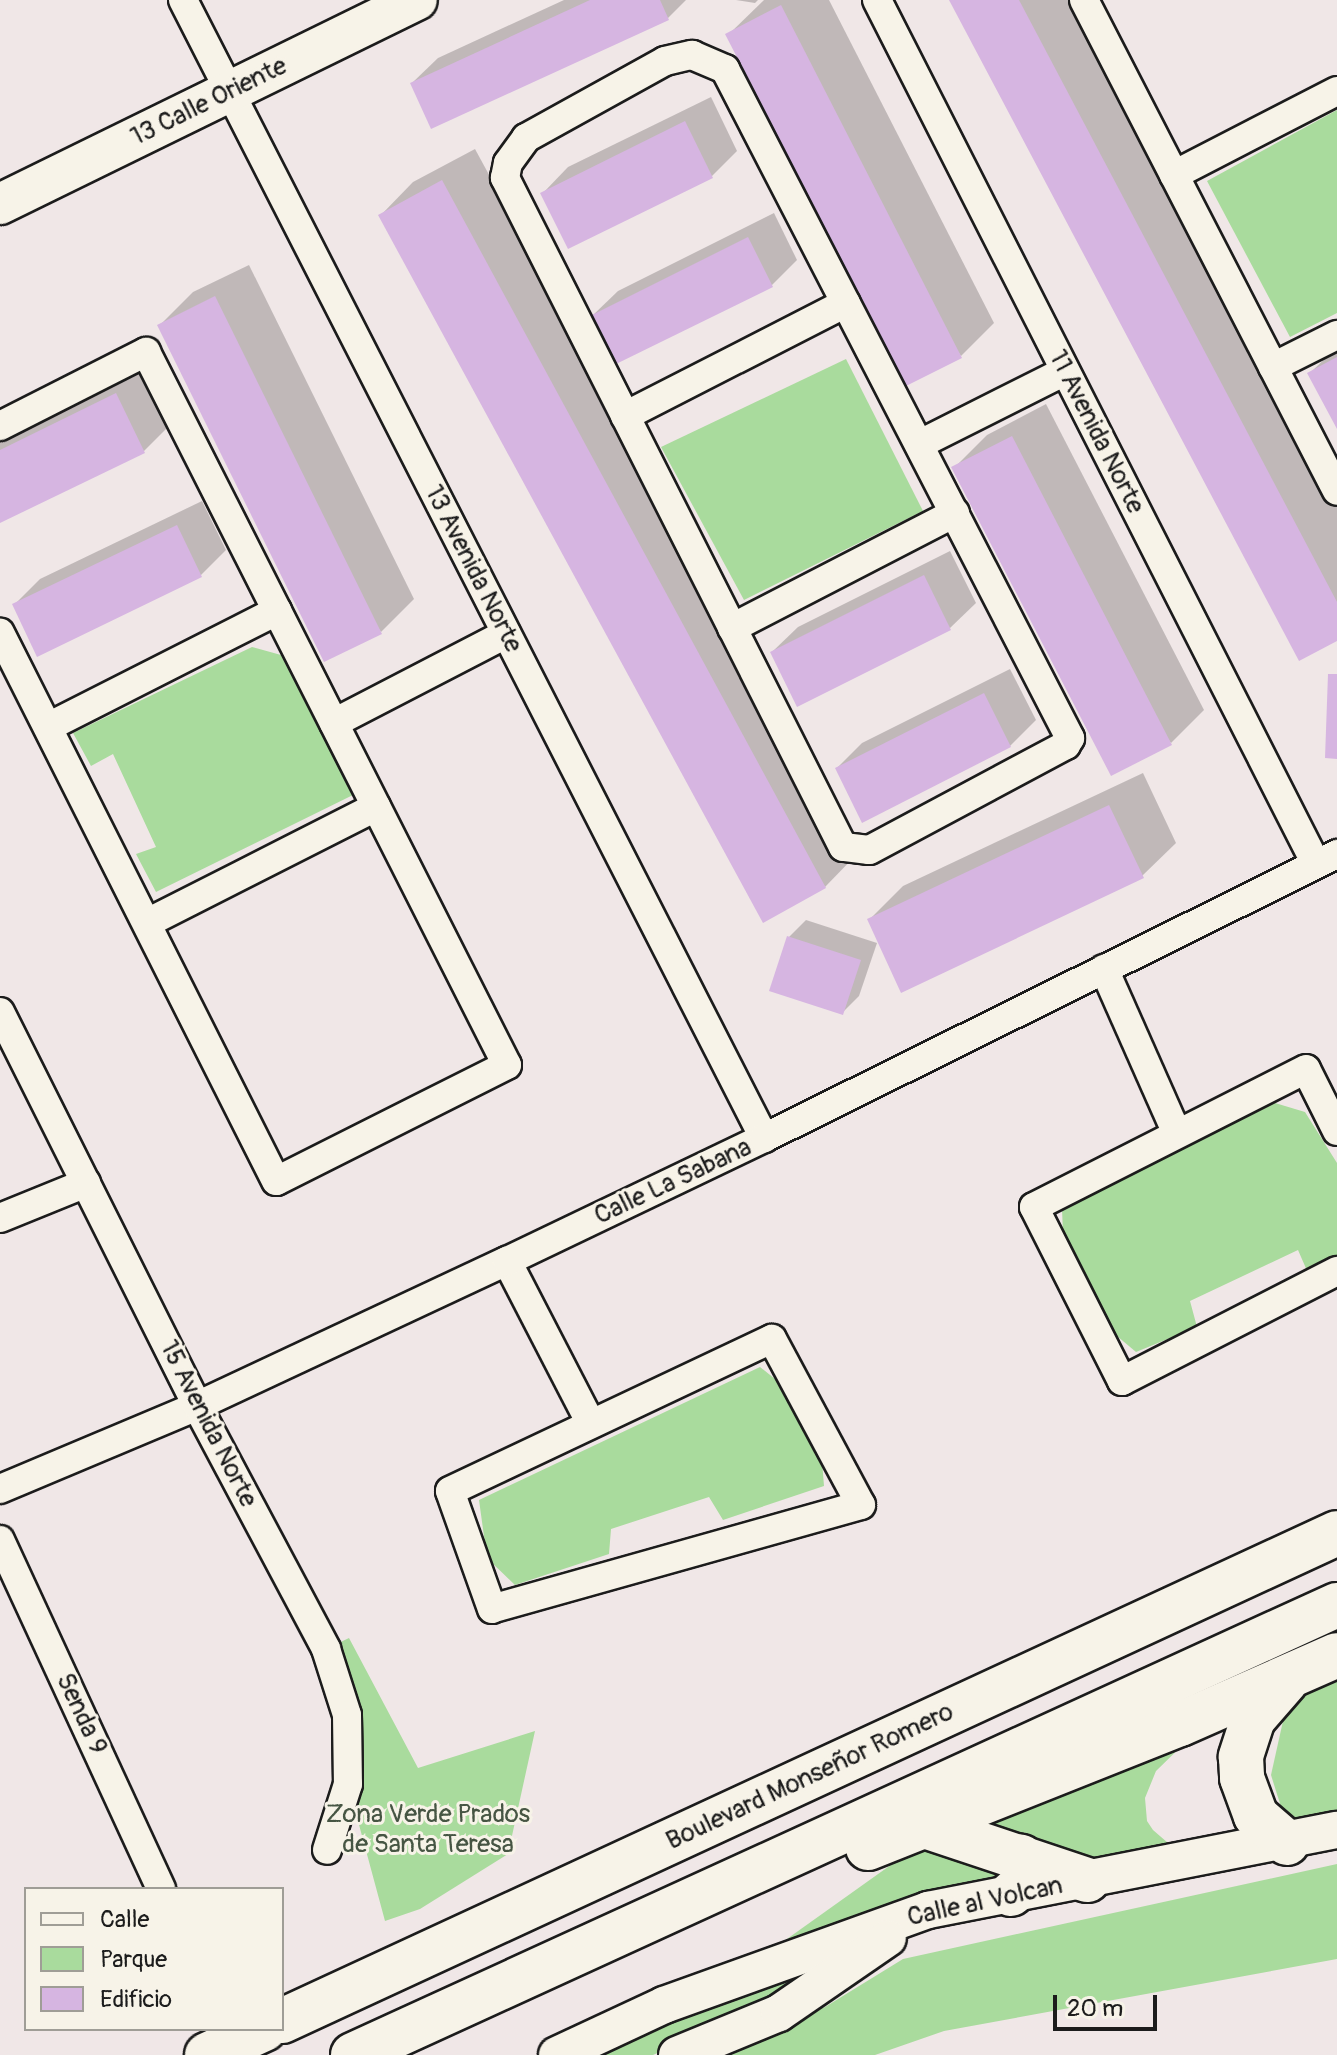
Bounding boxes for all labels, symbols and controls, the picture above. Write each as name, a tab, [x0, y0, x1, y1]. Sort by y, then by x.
street label: 13 Calle Oriente	[126, 51, 292, 153]
street label: 11 Avenida Norte	[1041, 345, 1151, 519]
street label: 13 Avenida Norte	[417, 480, 529, 658]
street label: Calle La Sabana	[590, 1132, 756, 1232]
street label: 15 Avenida Norte	[153, 1335, 263, 1513]
street label: Senda 9	[49, 1668, 113, 1760]
street label: Boulevard Monseñor Romero	[661, 1697, 959, 1857]
park label: Zona Verde Prados de Santa Teresa	[326, 1799, 530, 1860]
street label: Calle al Volcan	[905, 1870, 1065, 1934]
legend	[24, 1887, 284, 2031]
text: Calle	[100, 1905, 149, 1934]
text: Parque	[100, 1945, 167, 1974]
scale bar	[1057, 1979, 1161, 2029]
text: Edificio	[100, 1985, 172, 2014]
text: 20 m	[1067, 1994, 1123, 2023]

